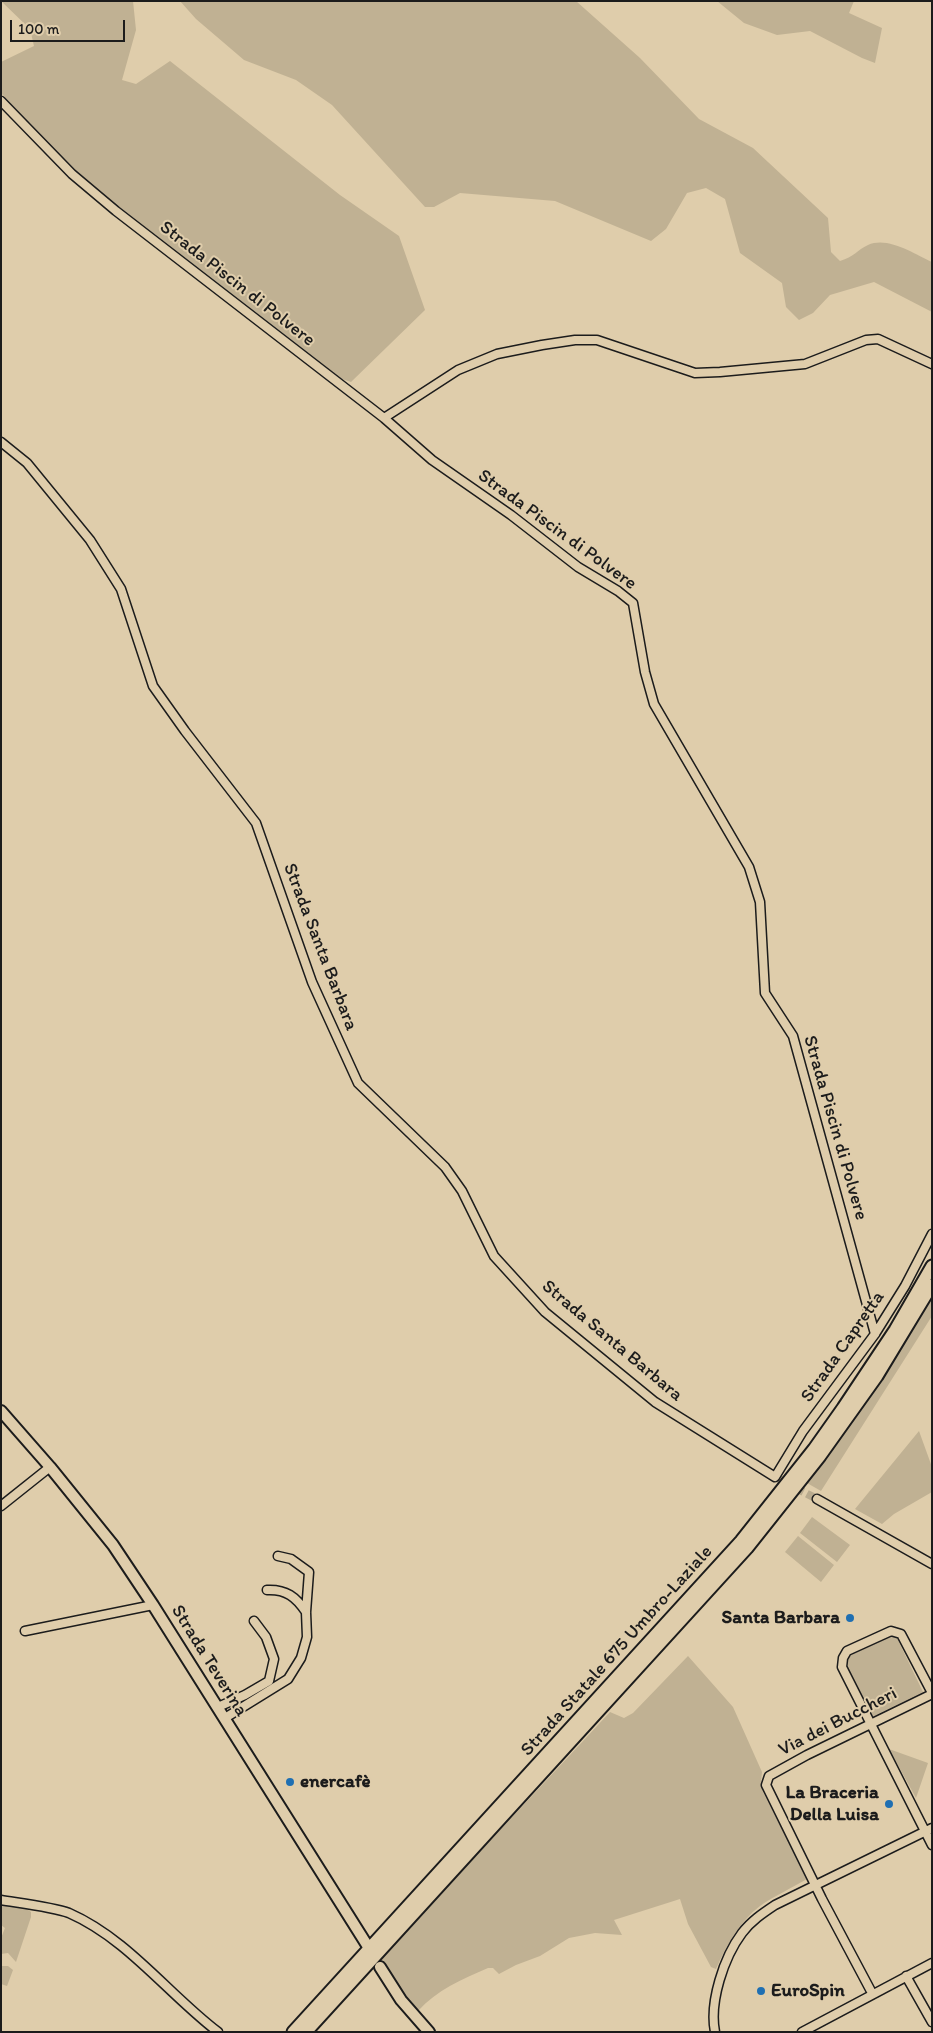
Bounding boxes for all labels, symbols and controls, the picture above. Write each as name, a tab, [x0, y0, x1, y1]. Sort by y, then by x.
scale bar	[12, 10, 128, 42]
text: 100 m	[18, 20, 59, 38]
street label: Strada Piscin di Polvere	[155, 216, 319, 352]
street label: Strada Piscin di Polvere	[473, 465, 641, 595]
street label: Strada Santa Barbara	[278, 860, 362, 1034]
street label: Strada Piscin di Polvere	[798, 1033, 872, 1223]
street label: Strada Santa Barbara	[537, 1275, 687, 1407]
street label: Strada Capretta	[796, 1287, 890, 1407]
street label: Strada Statale 675 Umbro-Laziale	[516, 1541, 718, 1761]
street label: Strada Teverina	[166, 1601, 252, 1721]
place label: Santa Barbara	[722, 1607, 840, 1629]
marker: Santa Barbara	[844, 1612, 856, 1624]
street label: Via dei Buccheri	[775, 1682, 901, 1762]
place label: enercafè	[300, 1771, 371, 1793]
marker: enercafè	[284, 1776, 296, 1788]
place label: La Braceria Della Luisa	[786, 1782, 879, 1826]
marker: La Braceria Della Luisa	[883, 1798, 895, 1810]
place label: EuroSpin	[771, 1980, 845, 2002]
marker: EuroSpin	[755, 1985, 767, 1997]

